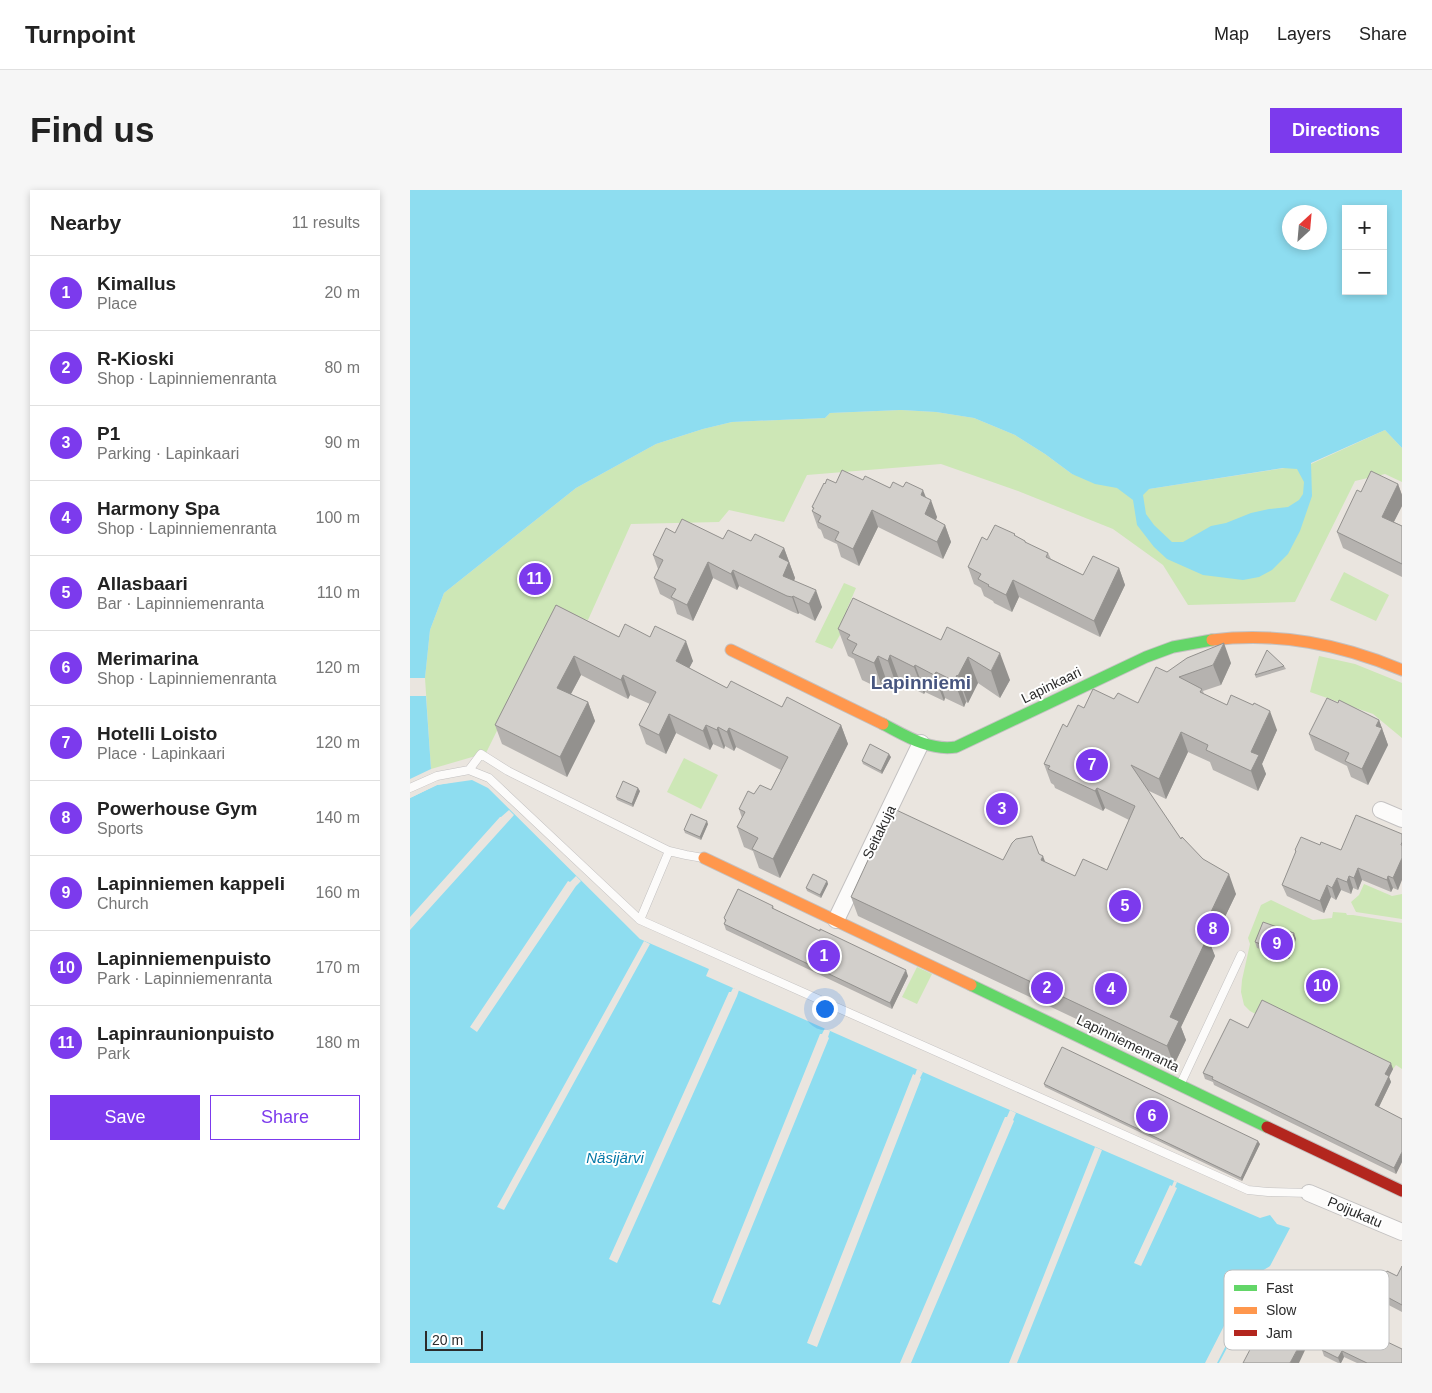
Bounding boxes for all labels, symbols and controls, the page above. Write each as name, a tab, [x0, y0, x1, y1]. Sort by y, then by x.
text: Turnpoint	[25, 21, 135, 48]
text: Map	[1214, 24, 1249, 44]
text: Layers	[1277, 24, 1331, 44]
text: Share	[1359, 24, 1407, 44]
button: Directions	[1270, 108, 1402, 153]
text: Find us	[30, 110, 154, 149]
north arrow	[1282, 205, 1327, 250]
map controls	[1342, 205, 1387, 295]
button: +	[1342, 205, 1387, 250]
text: Nearby	[50, 211, 121, 234]
text: 11 results	[292, 214, 360, 231]
button: −	[1342, 250, 1387, 295]
text: Kimallus	[97, 273, 176, 294]
text: 1	[62, 284, 70, 301]
text: 20 m	[324, 284, 360, 301]
text: Place	[97, 295, 137, 312]
text: R-Kioski	[97, 348, 174, 369]
text: 2	[62, 359, 70, 376]
text: 80 m	[324, 359, 360, 376]
text: Shop · Lapinniemenranta	[97, 370, 277, 387]
text: P1	[97, 423, 120, 444]
text: 3	[62, 434, 70, 451]
text: 90 m	[324, 434, 360, 451]
text: Parking · Lapinkaari	[97, 445, 239, 462]
text: Harmony Spa	[97, 498, 219, 519]
text: 4	[62, 509, 70, 526]
text: 100 m	[316, 509, 360, 526]
text: Shop · Lapinniemenranta	[97, 520, 277, 537]
pin: 11	[519, 560, 551, 598]
text: Allasbaari	[97, 573, 188, 594]
text: 5	[62, 584, 70, 601]
text: 110 m	[317, 584, 360, 601]
text: Bar · Lapinniemenranta	[97, 595, 264, 612]
text: Merimarina	[97, 648, 198, 669]
text: 6	[62, 659, 70, 676]
text: 120 m	[316, 659, 360, 676]
street label: Lapinkaari	[1018, 664, 1084, 706]
text: Shop · Lapinniemenranta	[97, 670, 277, 687]
district label: Lapinniemi	[871, 672, 971, 693]
text: Hotelli Loisto	[97, 723, 217, 744]
text: 7	[62, 734, 70, 751]
text: 120 m	[316, 734, 360, 751]
text: Place · Lapinkaari	[97, 745, 225, 762]
pin: 7	[1076, 746, 1108, 784]
pin: 3	[986, 790, 1018, 828]
text: Powerhouse Gym	[97, 798, 258, 819]
street label: Seitakuja	[859, 802, 899, 861]
text: 8	[62, 809, 70, 826]
text: 140 m	[316, 809, 360, 826]
text: Sports	[97, 820, 143, 837]
text: Lapinniemen kappeli	[97, 873, 285, 894]
text: 9	[62, 884, 70, 901]
text: 160 m	[316, 884, 360, 901]
pin: 5	[1109, 887, 1141, 925]
text: Church	[97, 895, 149, 912]
pin: 8	[1197, 910, 1229, 948]
pin: 9	[1261, 925, 1293, 963]
pin: 1	[808, 937, 840, 975]
text: Lapinniemenpuisto	[97, 948, 271, 969]
text: 10	[57, 959, 75, 976]
text: 170 m	[316, 959, 360, 976]
pin: 10	[1306, 967, 1338, 1005]
pin: 2	[1031, 969, 1063, 1007]
text: Park · Lapinniemenranta	[97, 970, 272, 987]
pin: 4	[1095, 970, 1127, 1008]
your location	[812, 996, 838, 1022]
street label: Lapinniemenranta	[1074, 1011, 1182, 1075]
text: Lapinraunionpuisto	[97, 1023, 274, 1044]
text: 11	[58, 1034, 74, 1051]
text: 180 m	[316, 1034, 360, 1051]
text: Park	[97, 1045, 130, 1062]
button: Save	[50, 1095, 200, 1140]
button: Share	[210, 1095, 360, 1140]
pin: 6	[1136, 1097, 1168, 1135]
water label: Näsijärvi	[586, 1149, 644, 1166]
street label: Poijukatu	[1325, 1193, 1385, 1231]
legend	[1224, 1270, 1389, 1350]
text: Fast	[1266, 1280, 1293, 1296]
text: Slow	[1266, 1302, 1297, 1318]
text: Jam	[1266, 1325, 1292, 1341]
scale bar	[425, 1328, 482, 1351]
text: 20 m	[432, 1332, 463, 1348]

